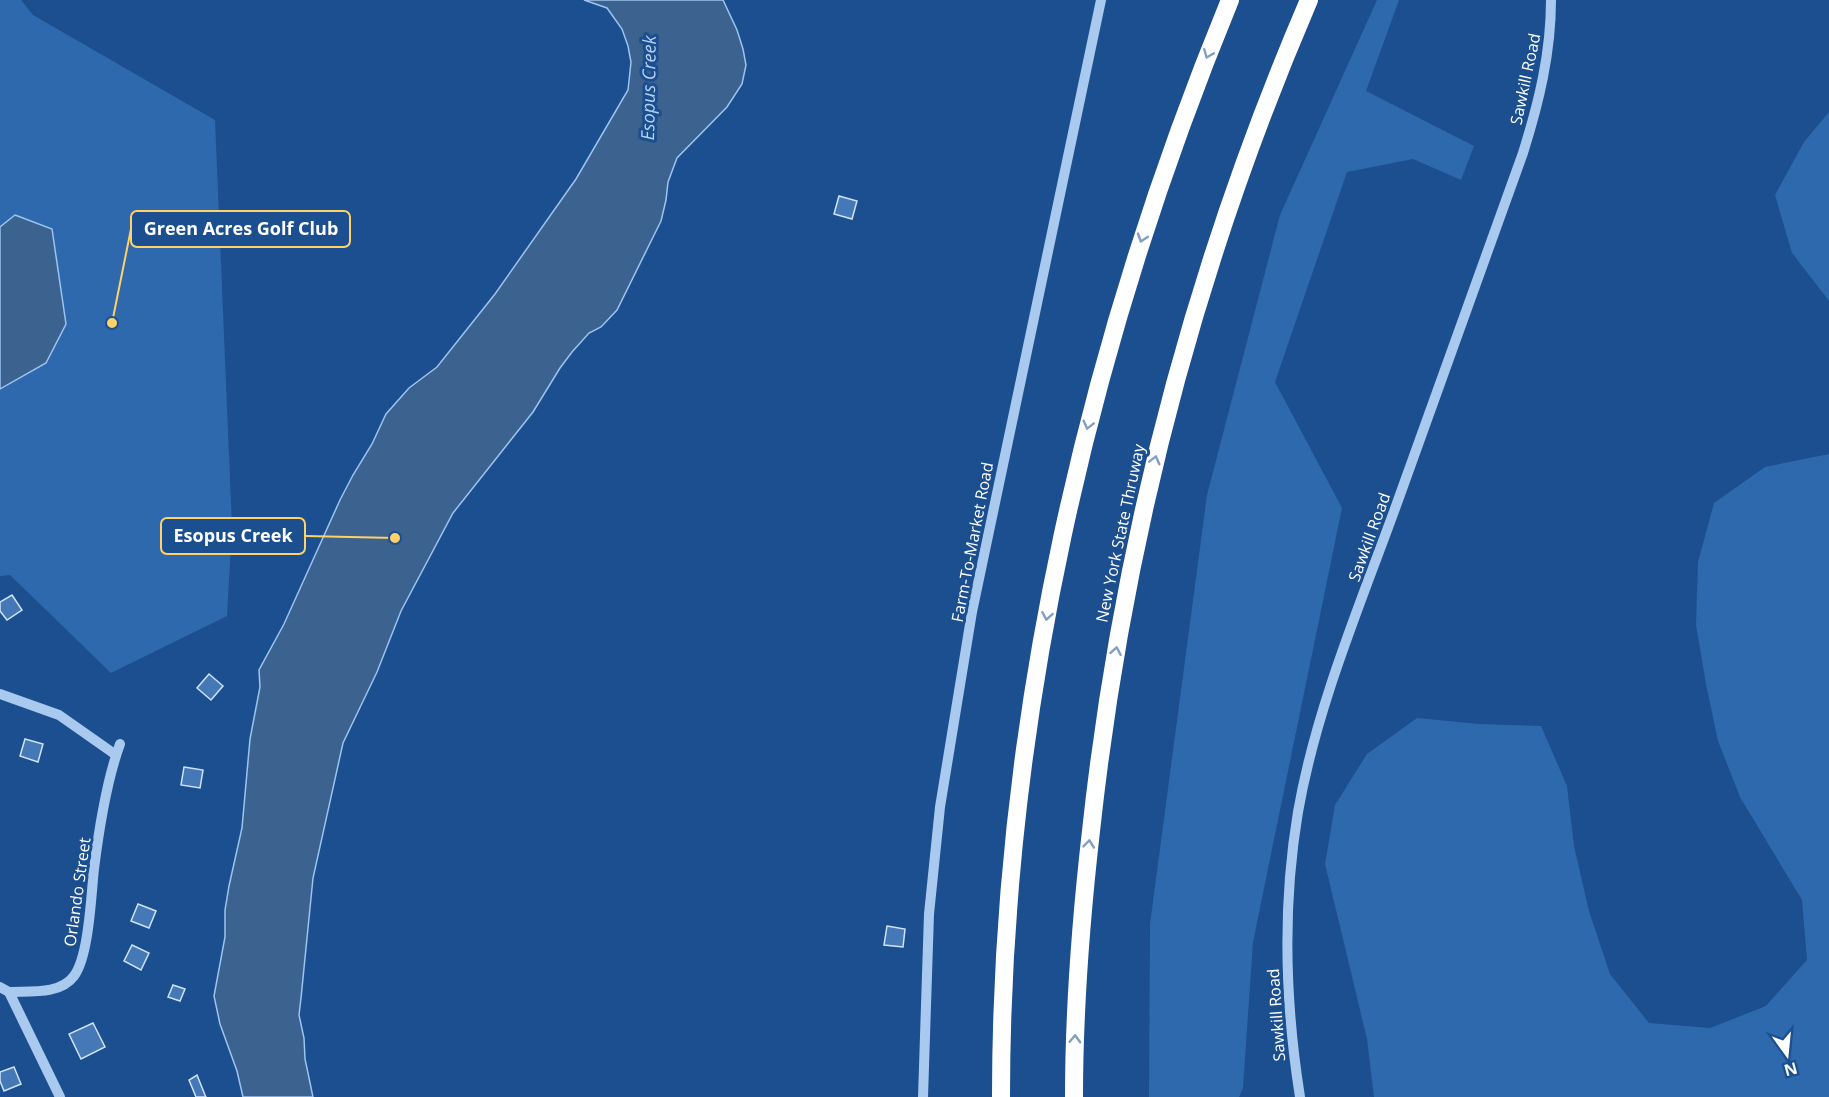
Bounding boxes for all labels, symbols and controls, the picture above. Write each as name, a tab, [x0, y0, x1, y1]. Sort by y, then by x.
street label: Sawkill Road	[1505, 31, 1545, 127]
water label: Esopus Creek	[635, 34, 661, 141]
one-way arrow	[1202, 48, 1215, 59]
callout: Green Acres Golf Club	[131, 211, 350, 247]
text: Green Acres Golf Club	[144, 216, 338, 240]
one-way arrow	[1137, 232, 1149, 243]
one-way arrow	[1082, 420, 1095, 430]
street label: New York State Thruway	[1090, 441, 1150, 624]
one-way arrow	[1148, 455, 1161, 465]
street label: Farm-To-Market Road	[946, 460, 998, 624]
street label: Sawkill Road	[1343, 490, 1395, 584]
callout: Esopus Creek	[161, 518, 305, 554]
text: Esopus Creek	[173, 523, 293, 547]
one-way arrow	[1042, 611, 1054, 620]
one-way arrow	[1109, 646, 1122, 656]
street label: Orlando Street	[58, 836, 96, 948]
one-way arrow	[1082, 840, 1095, 849]
street label: Sawkill Road	[1262, 968, 1290, 1062]
north arrow	[1757, 1025, 1817, 1085]
one-way arrow	[1069, 1034, 1081, 1043]
text: N	[1782, 1057, 1800, 1082]

